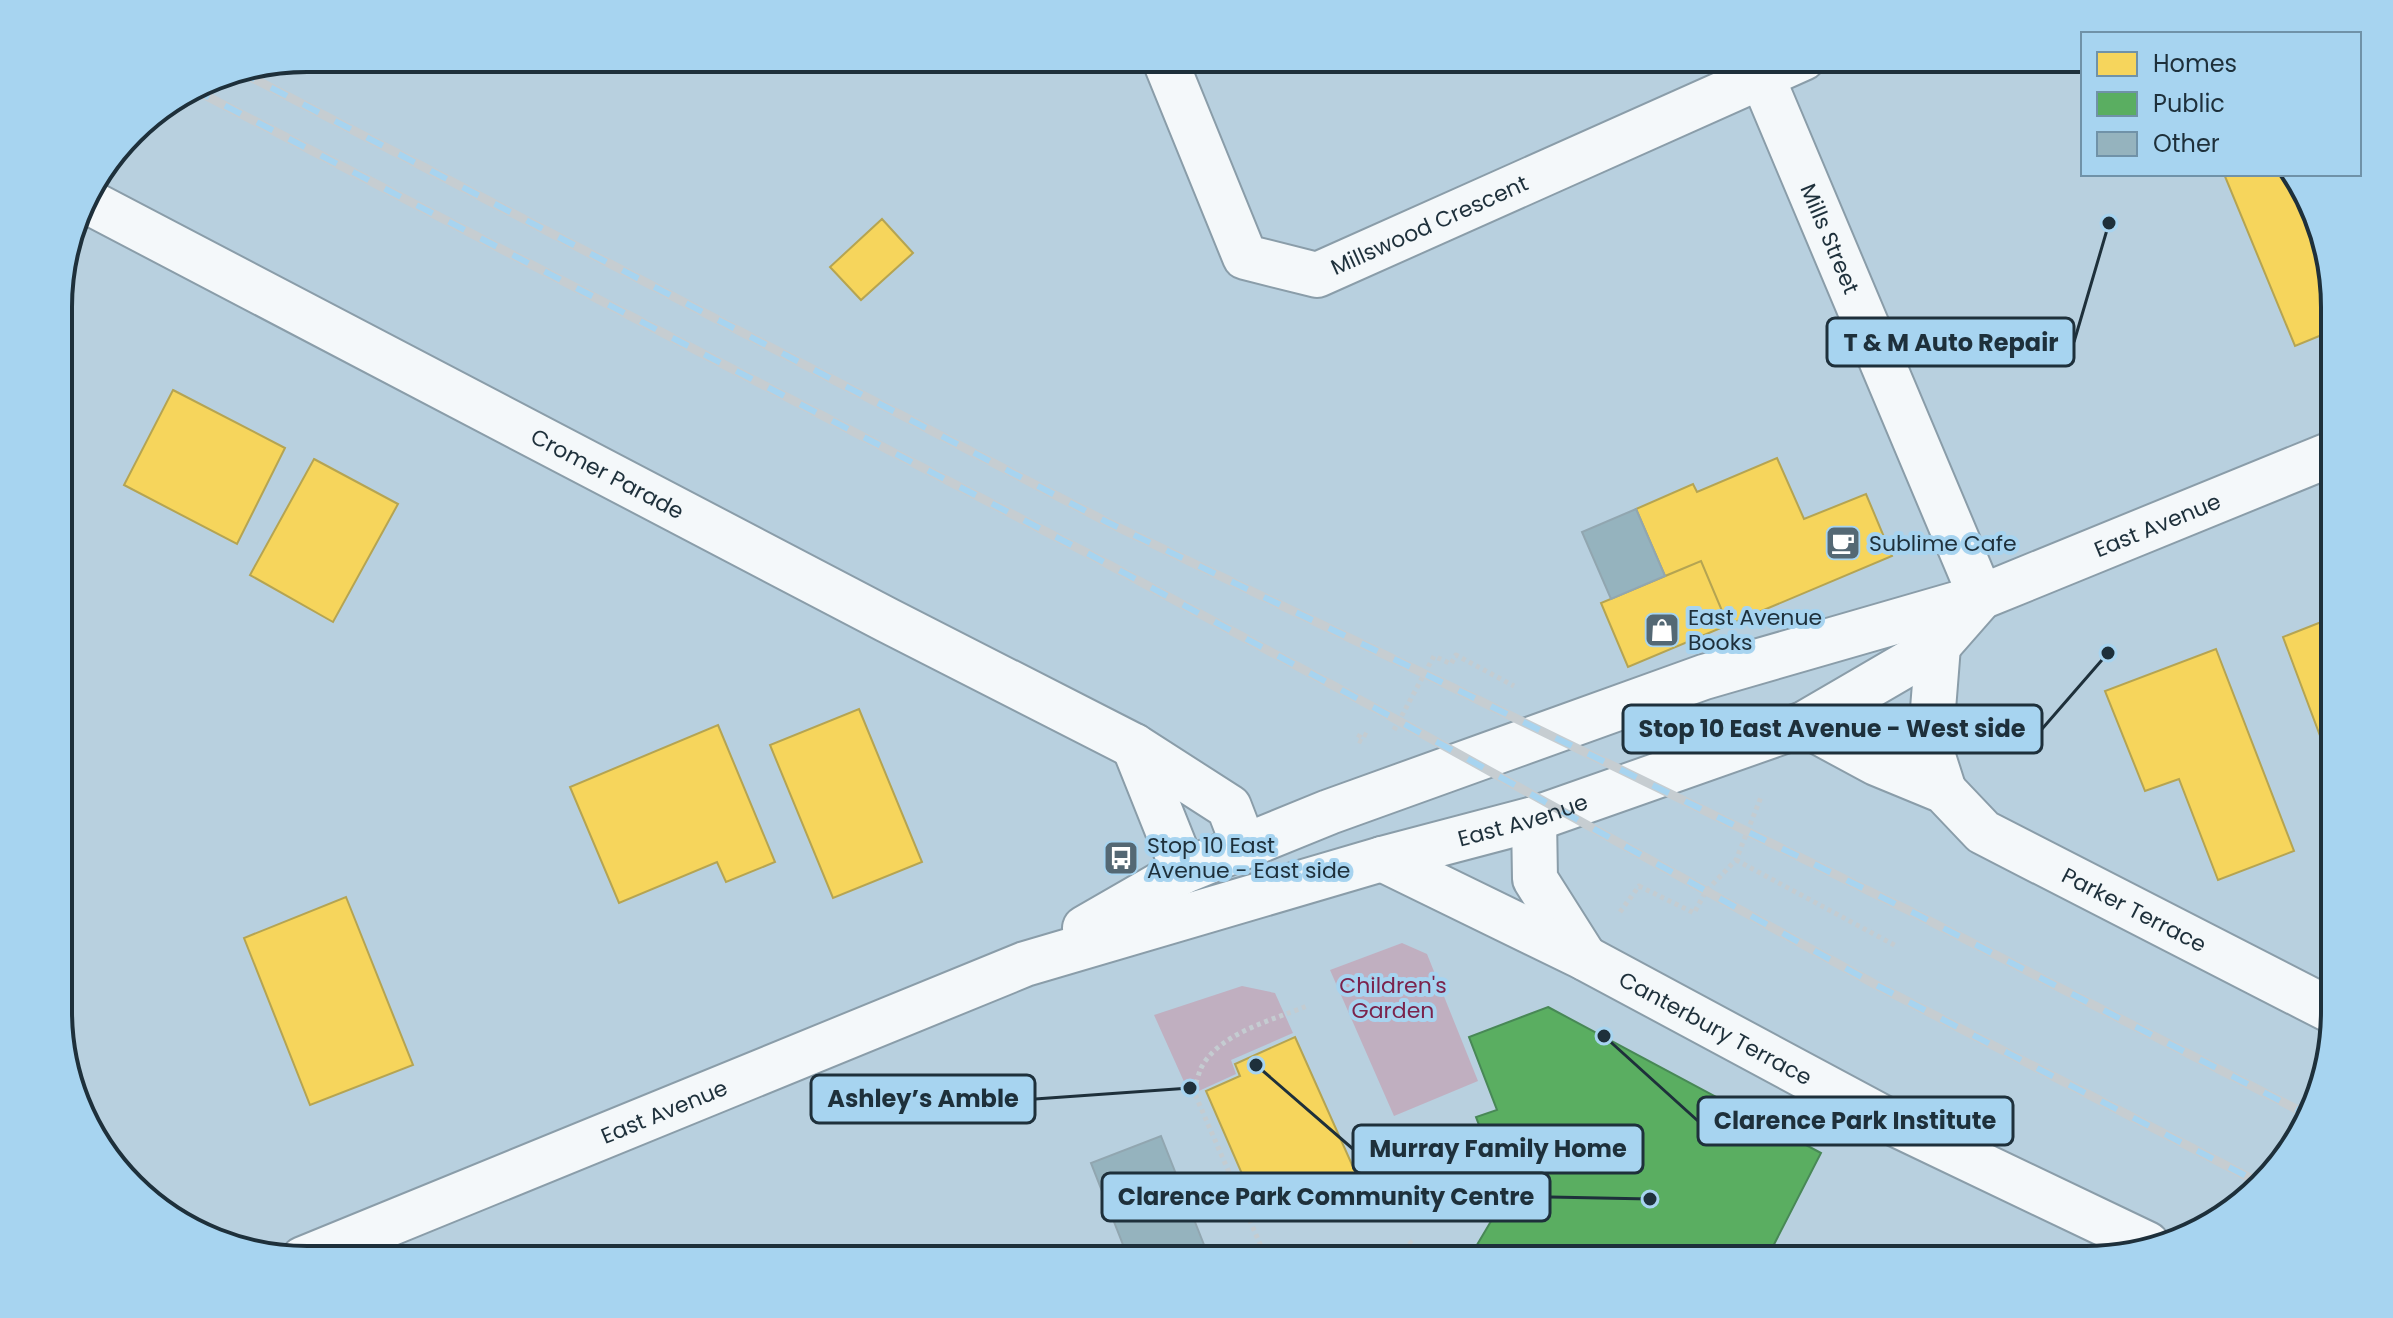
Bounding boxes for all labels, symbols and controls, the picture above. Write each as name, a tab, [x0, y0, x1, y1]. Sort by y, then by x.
legend	[2081, 32, 2361, 176]
text: Homes	[2153, 47, 2237, 80]
text: Public	[2153, 87, 2225, 120]
text: Other	[2153, 127, 2220, 160]
street label: Millswood Crescent	[1326, 167, 1533, 282]
street label: Mills Street	[1793, 179, 1867, 299]
callout: T & M Auto Repair	[1827, 318, 2074, 366]
text: T & M Auto Repair	[1844, 326, 2059, 359]
street label: Cromer Parade	[525, 421, 689, 527]
street label: East Avenue	[2089, 485, 2225, 565]
cafe icon: Sublime Cafe	[1824, 524, 1862, 562]
place label: Sublime Cafe	[1869, 528, 2017, 559]
place label: East Avenue Books	[1688, 602, 1822, 658]
shop icon: East Avenue Books	[1643, 611, 1681, 649]
callout: Stop 10 East Avenue - West side	[1623, 705, 2042, 753]
text: Stop 10 East Avenue - West side	[1639, 712, 2026, 745]
street label: East Avenue	[1454, 786, 1592, 854]
place label: Stop 10 East Avenue - East side	[1147, 830, 1350, 886]
bus stop icon: Stop 10 East Avenue - East side	[1102, 839, 1140, 877]
street label: Parker Terrace	[2057, 860, 2212, 960]
street label: Canterbury Terrace	[1613, 964, 1818, 1093]
park label: Children's Garden	[1339, 970, 1447, 1026]
street label: East Avenue	[596, 1072, 732, 1151]
callout: Ashley’s Amble	[811, 1075, 1035, 1123]
text: Ashley’s Amble	[827, 1082, 1019, 1115]
callout: Clarence Park Institute	[1698, 1097, 2013, 1145]
text: Clarence Park Institute	[1714, 1104, 1997, 1137]
callout: Murray Family Home	[1353, 1125, 1643, 1173]
text: Murray Family Home	[1369, 1132, 1627, 1165]
callout: Clarence Park Community Centre	[1102, 1173, 1550, 1221]
text: Clarence Park Community Centre	[1118, 1180, 1535, 1213]

